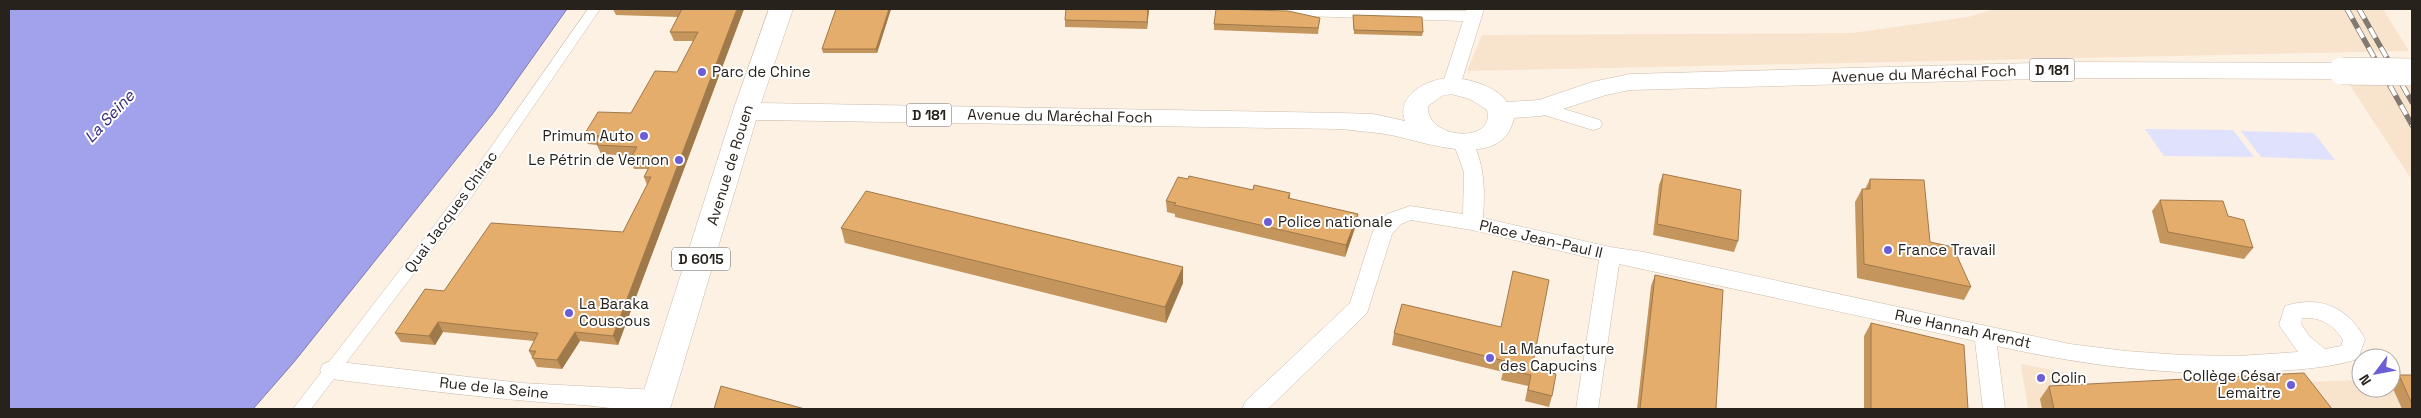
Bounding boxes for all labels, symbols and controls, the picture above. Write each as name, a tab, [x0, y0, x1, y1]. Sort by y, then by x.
road number: D 181	[2030, 58, 2074, 82]
street label: Avenue du Maréchal Foch	[1831, 61, 2017, 86]
place label: Parc de Chine	[712, 62, 811, 81]
marker: Parc de Chine	[696, 66, 708, 78]
water label: La Seine	[80, 85, 139, 147]
street label: Avenue de Rouen	[702, 102, 757, 228]
road number: D 181	[906, 104, 952, 126]
street label: Avenue du Maréchal Foch	[967, 104, 1153, 127]
place label: Primum Auto	[543, 126, 634, 145]
marker: Primum Auto	[638, 130, 650, 142]
street label: Quai Jacques Chirac	[400, 147, 501, 276]
place label: Le Pétrin de Vernon	[528, 150, 669, 169]
marker: Le Pétrin de Vernon	[673, 154, 685, 166]
place label: Police nationale	[1278, 212, 1393, 231]
street label: Place Jean-Paul II	[1478, 215, 1605, 262]
marker: Police nationale	[1262, 216, 1274, 228]
place label: France Travail	[1898, 240, 1996, 259]
marker: France Travail	[1882, 244, 1894, 256]
road number: D 6015	[672, 248, 730, 270]
place label: La Baraka Couscous	[579, 294, 650, 330]
street label: Rue Hannah Arendt	[1893, 305, 2033, 352]
marker: La Baraka Couscous	[563, 307, 575, 319]
place label: La Manufacture des Capucins	[1500, 339, 1615, 375]
north arrow	[2351, 348, 2401, 398]
marker: La Manufacture des Capucins	[1484, 352, 1496, 364]
place label: Collège César Lemaitre	[2183, 366, 2281, 402]
place label: Colin	[2051, 368, 2086, 387]
text: N	[2355, 371, 2375, 389]
street label: Rue de la Seine	[438, 372, 550, 403]
marker: Colin	[2035, 372, 2047, 384]
marker: Collège César Lemaitre	[2285, 379, 2297, 391]

